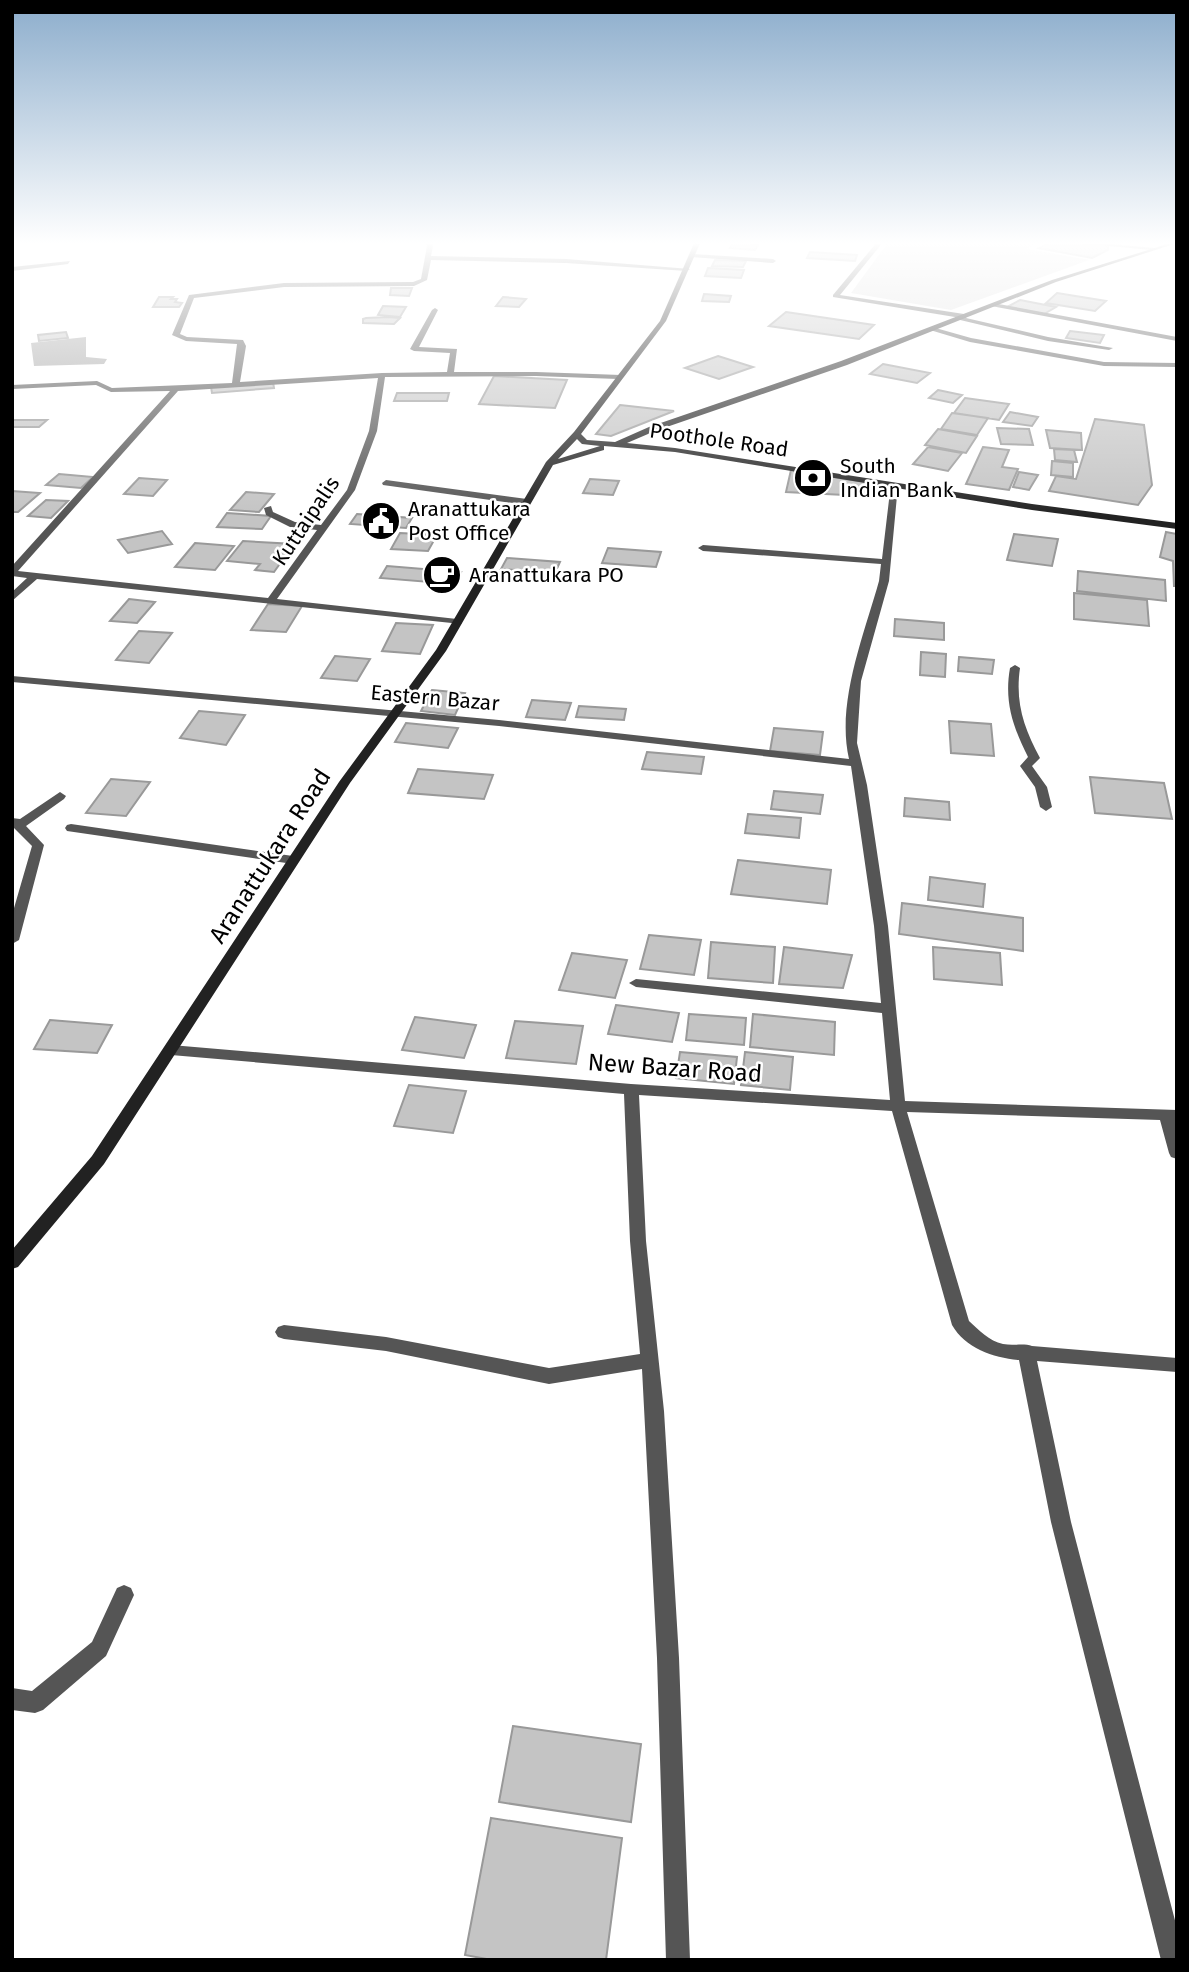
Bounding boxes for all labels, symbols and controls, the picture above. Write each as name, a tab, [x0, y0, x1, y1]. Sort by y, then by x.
street label: Poothole Road	[648, 417, 790, 463]
place label: South Indian Bank	[840, 453, 954, 503]
bank icon: South Indian Bank	[792, 457, 834, 499]
street label: Kuttaipalis	[267, 471, 345, 571]
place label: Aranattukara Post Office	[408, 496, 531, 546]
public building icon: Aranattukara Post Office	[360, 500, 402, 542]
cafe icon: Aranattukara PO	[421, 554, 463, 596]
place label: Aranattukara PO	[469, 562, 624, 588]
street label: Eastern Bazar	[369, 679, 501, 717]
street label: Aranattukara Road	[203, 764, 337, 948]
street label: New Bazar Road	[587, 1048, 763, 1088]

